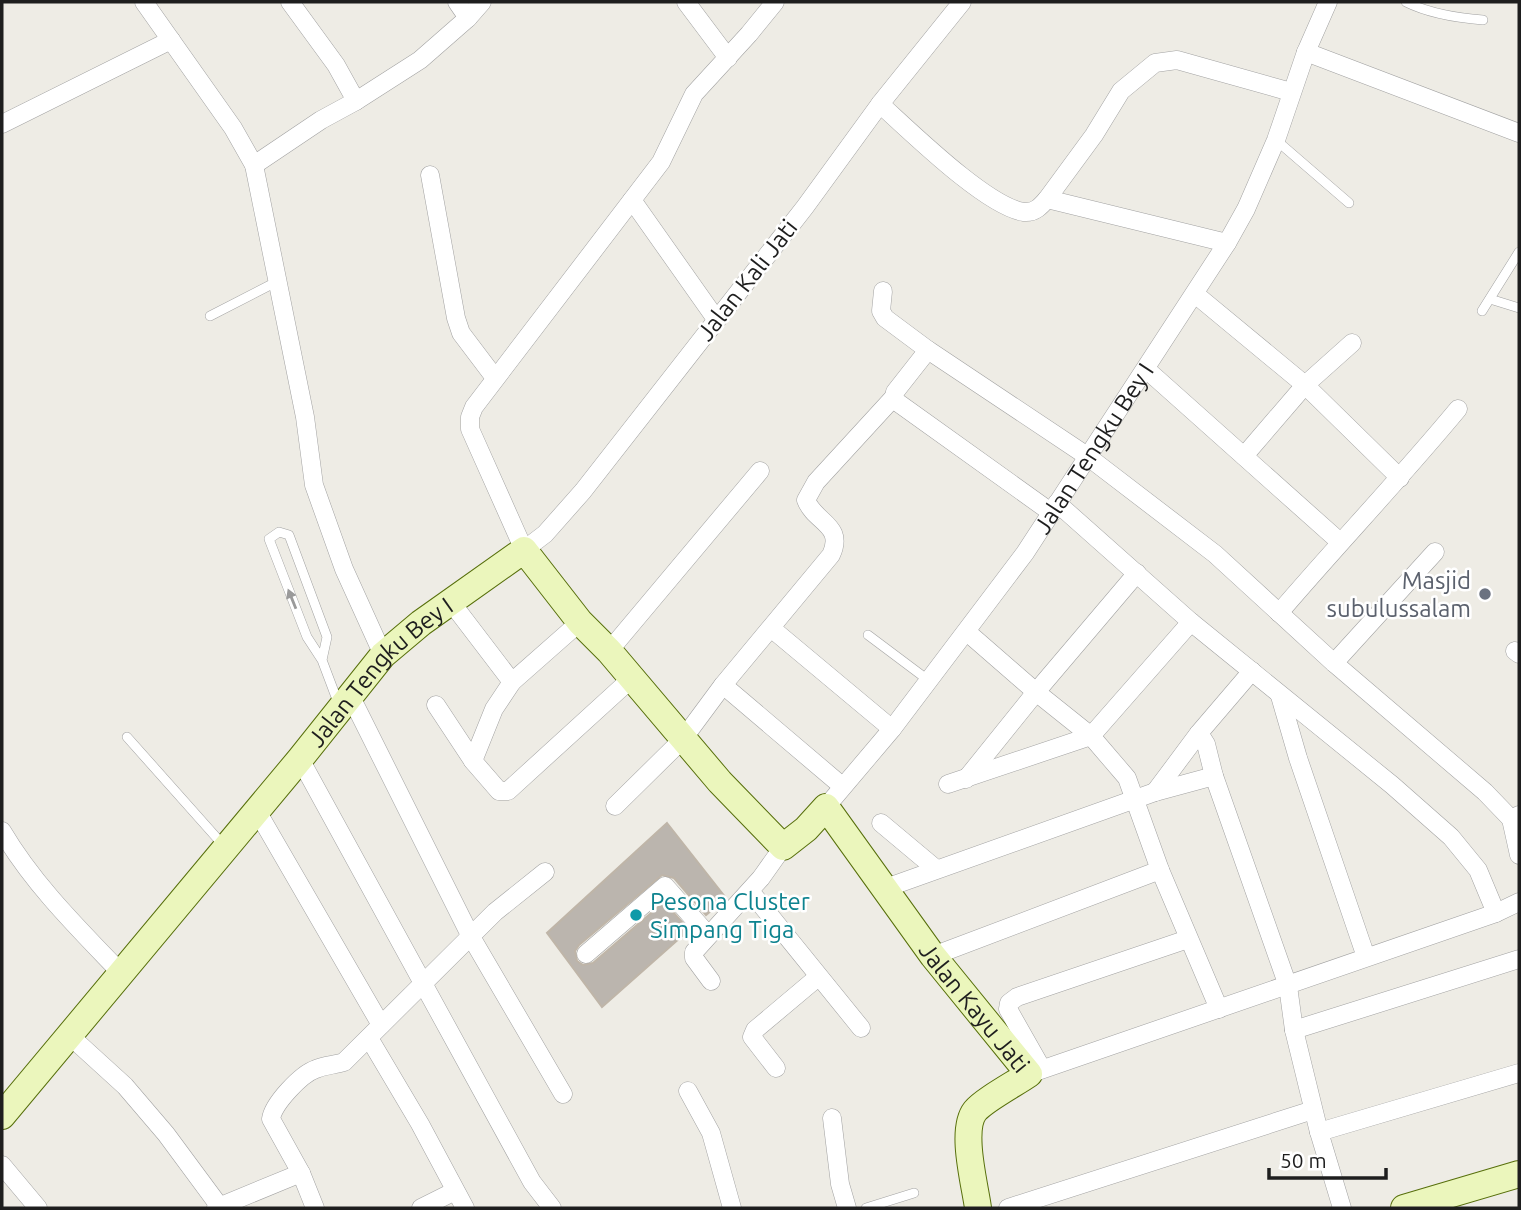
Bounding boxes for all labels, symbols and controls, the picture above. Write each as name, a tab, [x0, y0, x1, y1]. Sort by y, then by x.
street label: Jalan Kali Jati	[691, 214, 803, 346]
street label: Jalan Tengku Bey I	[1028, 358, 1159, 538]
place label: Masjid subulussalam	[1327, 567, 1471, 622]
marker: Masjid subulussalam	[1477, 586, 1493, 602]
one-way arrow	[287, 589, 298, 610]
street label: Jalan Tengku Bey I	[302, 592, 458, 752]
place label: Pesona Cluster Simpang Tiga	[650, 888, 810, 943]
marker: Pesona Cluster Simpang Tiga	[628, 907, 644, 923]
street label: Jalan Kayu Jati	[914, 937, 1035, 1078]
scale bar	[1269, 1136, 1386, 1180]
text: 50 m	[1280, 1148, 1327, 1172]

